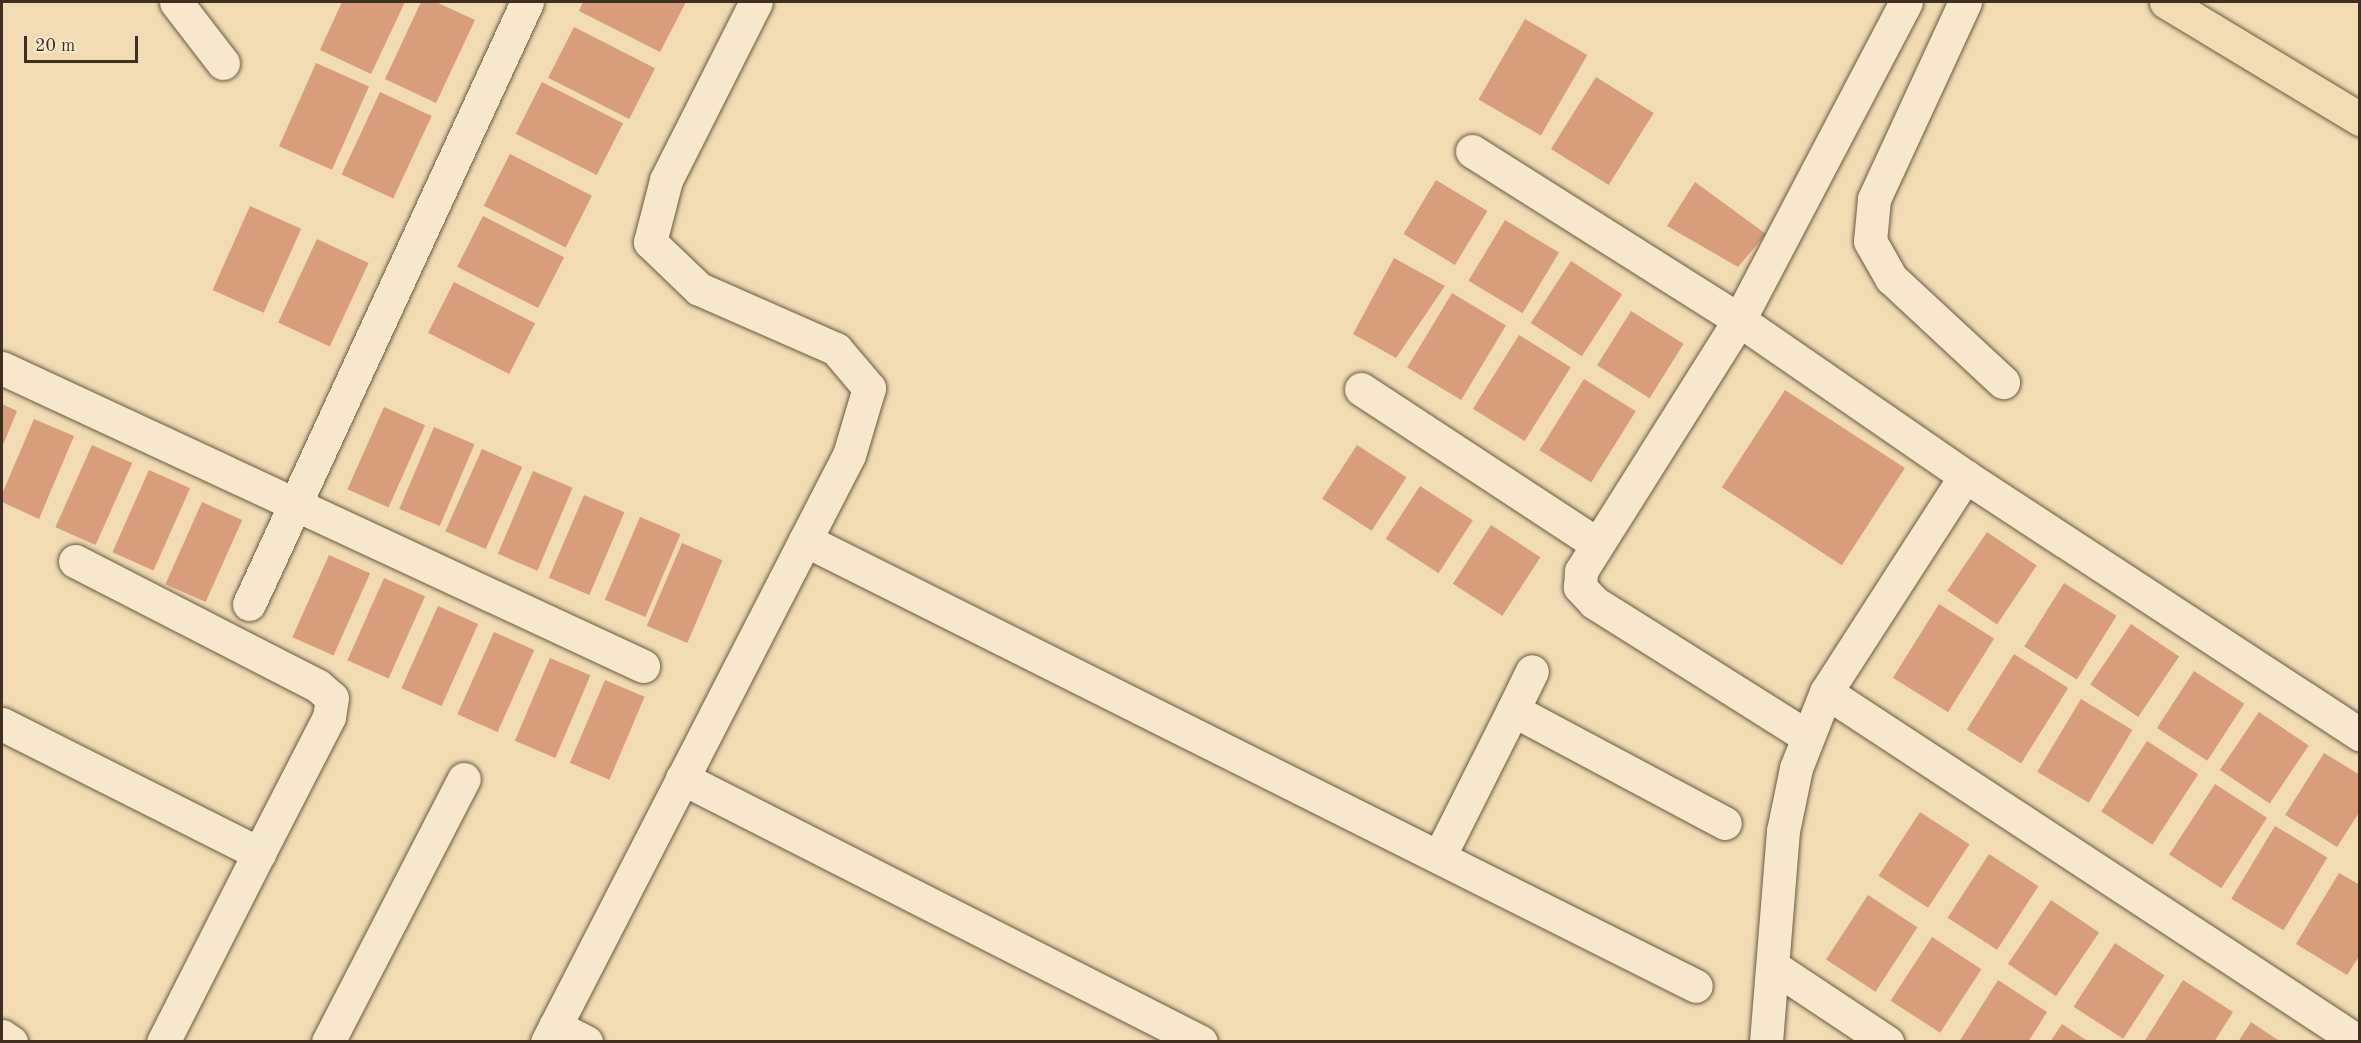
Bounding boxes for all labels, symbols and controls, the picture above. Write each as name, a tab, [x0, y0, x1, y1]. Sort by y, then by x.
scale bar	[27, 24, 141, 62]
text: 20 m	[35, 37, 75, 55]

